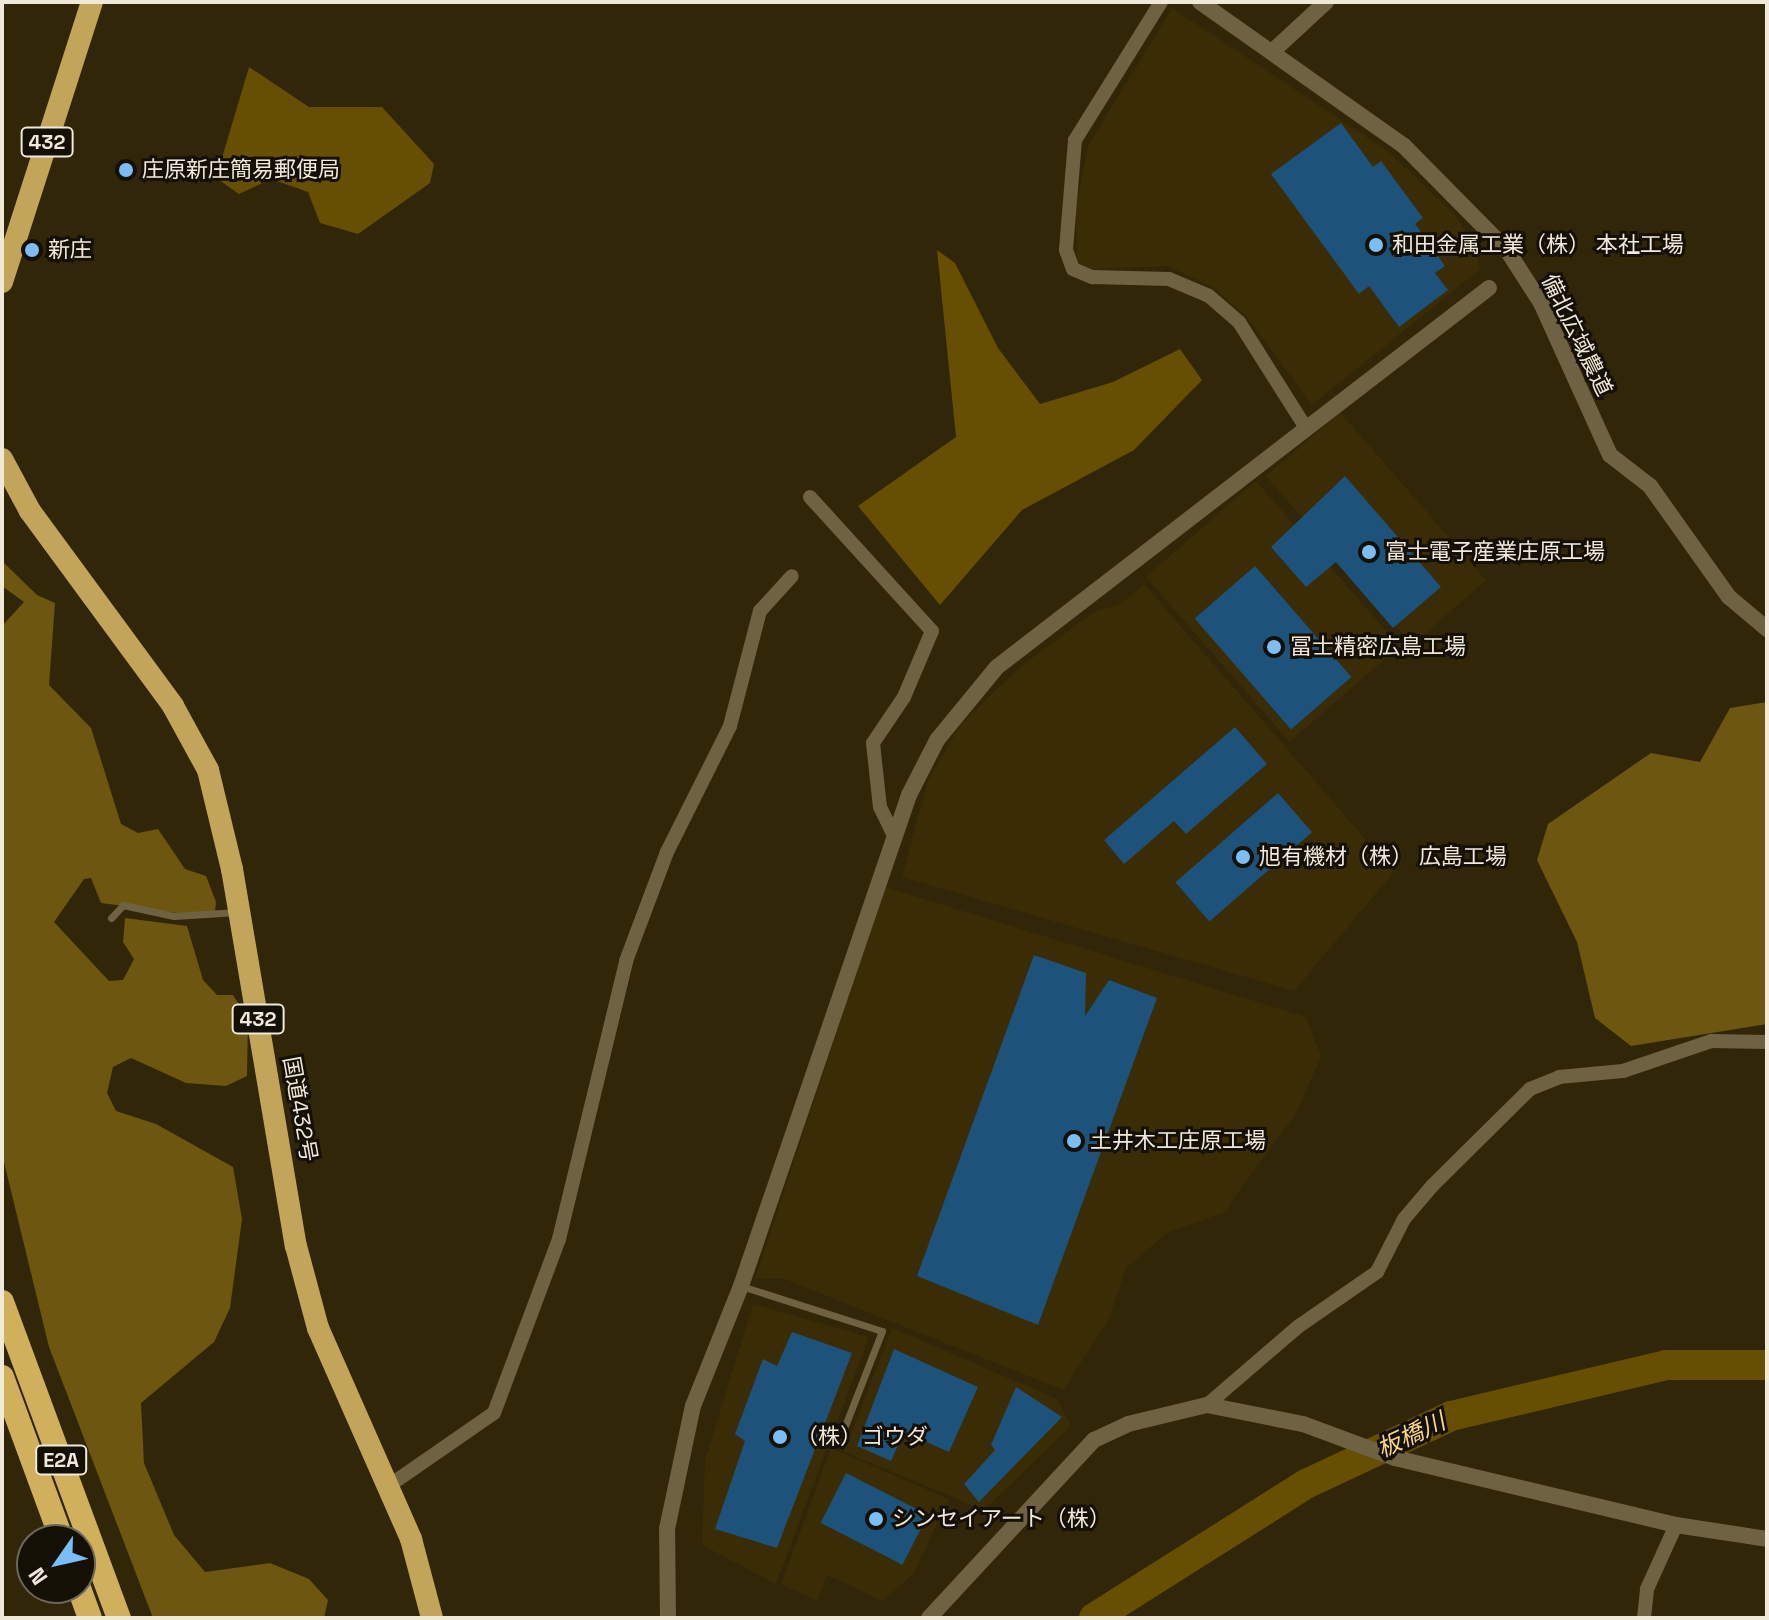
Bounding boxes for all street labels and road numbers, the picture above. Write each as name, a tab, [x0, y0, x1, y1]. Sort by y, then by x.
road number: 432	[19, 126, 75, 158]
street label: 備北広域農道	[1536, 270, 1618, 400]
road number: 432	[230, 1003, 286, 1035]
street label: 国道432号	[278, 1054, 322, 1164]
road number: E2A	[35, 1444, 87, 1476]

